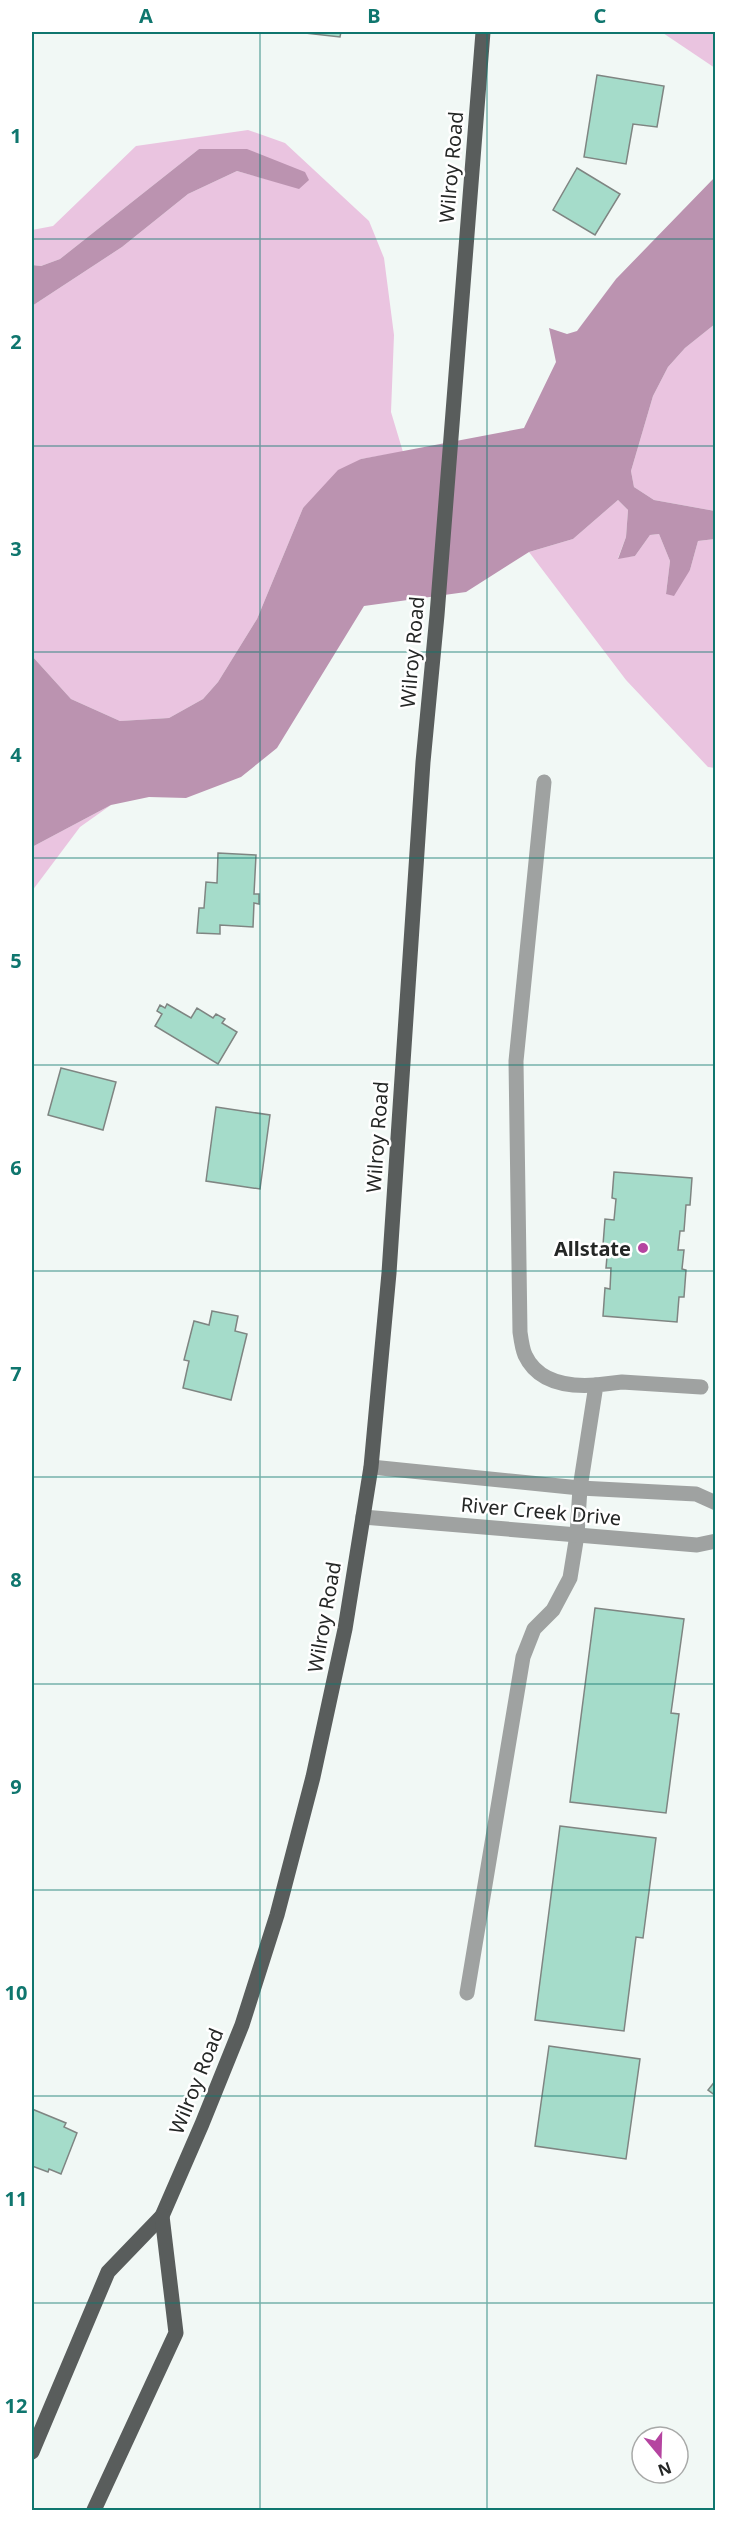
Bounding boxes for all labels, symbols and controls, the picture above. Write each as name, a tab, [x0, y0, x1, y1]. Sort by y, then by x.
text: A	[139, 2, 153, 29]
text: B	[367, 2, 381, 29]
text: C	[594, 2, 607, 29]
street label: Wilroy Road	[433, 110, 469, 224]
text: 1	[10, 122, 22, 149]
text: 2	[10, 328, 22, 355]
text: 3	[10, 535, 22, 562]
street label: Wilroy Road	[394, 595, 430, 709]
text: 4	[10, 741, 22, 768]
text: 5	[10, 947, 22, 974]
street label: Wilroy Road	[360, 1080, 394, 1194]
text: 6	[10, 1154, 22, 1181]
place label: Allstate	[554, 1235, 631, 1262]
marker: Allstate	[636, 1241, 650, 1255]
text: 7	[10, 1360, 22, 1387]
street label: River Creek Drive	[460, 1491, 622, 1531]
street label: Wilroy Road	[301, 1560, 347, 1674]
text: 8	[10, 1566, 22, 1593]
text: 9	[10, 1773, 22, 1800]
text: 10	[5, 1979, 27, 2006]
street label: Wilroy Road	[163, 2024, 229, 2138]
text: 11	[5, 2185, 27, 2212]
text: 12	[5, 2392, 27, 2419]
north arrow	[630, 2425, 690, 2485]
text: N	[655, 2457, 675, 2482]

